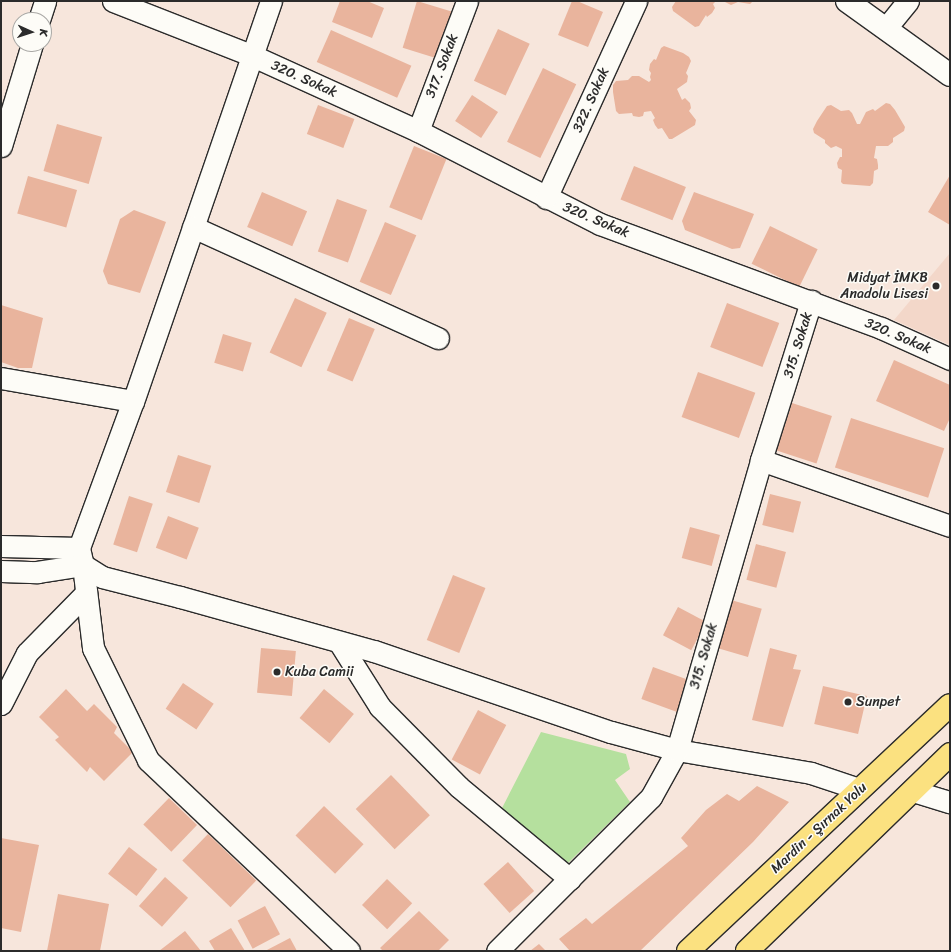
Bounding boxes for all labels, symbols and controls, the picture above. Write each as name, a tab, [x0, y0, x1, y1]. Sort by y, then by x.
north arrow	[12, 12, 52, 52]
text: K	[34, 29, 53, 36]
street label: 317. Sokak	[422, 32, 462, 100]
street label: 320. Sokak	[268, 57, 340, 101]
street label: 322. Sokak	[569, 65, 613, 135]
street label: 320. Sokak	[560, 199, 632, 241]
place label: Midyat İMKB Anadolu Lisesi	[840, 270, 928, 302]
marker: Midyat İMKB Anadolu Lisesi	[931, 281, 941, 291]
street label: 315. Sokak	[780, 310, 816, 380]
street label: 320. Sokak	[862, 315, 934, 357]
street label: 315. Sokak	[687, 621, 721, 691]
place label: Kuba Camii	[285, 664, 354, 680]
marker: Kuba Camii	[272, 667, 282, 677]
place label: Sunpet	[856, 694, 900, 710]
marker: Sunpet	[843, 697, 853, 707]
street label: Mardin - Şırnak Yolu	[767, 779, 871, 877]

